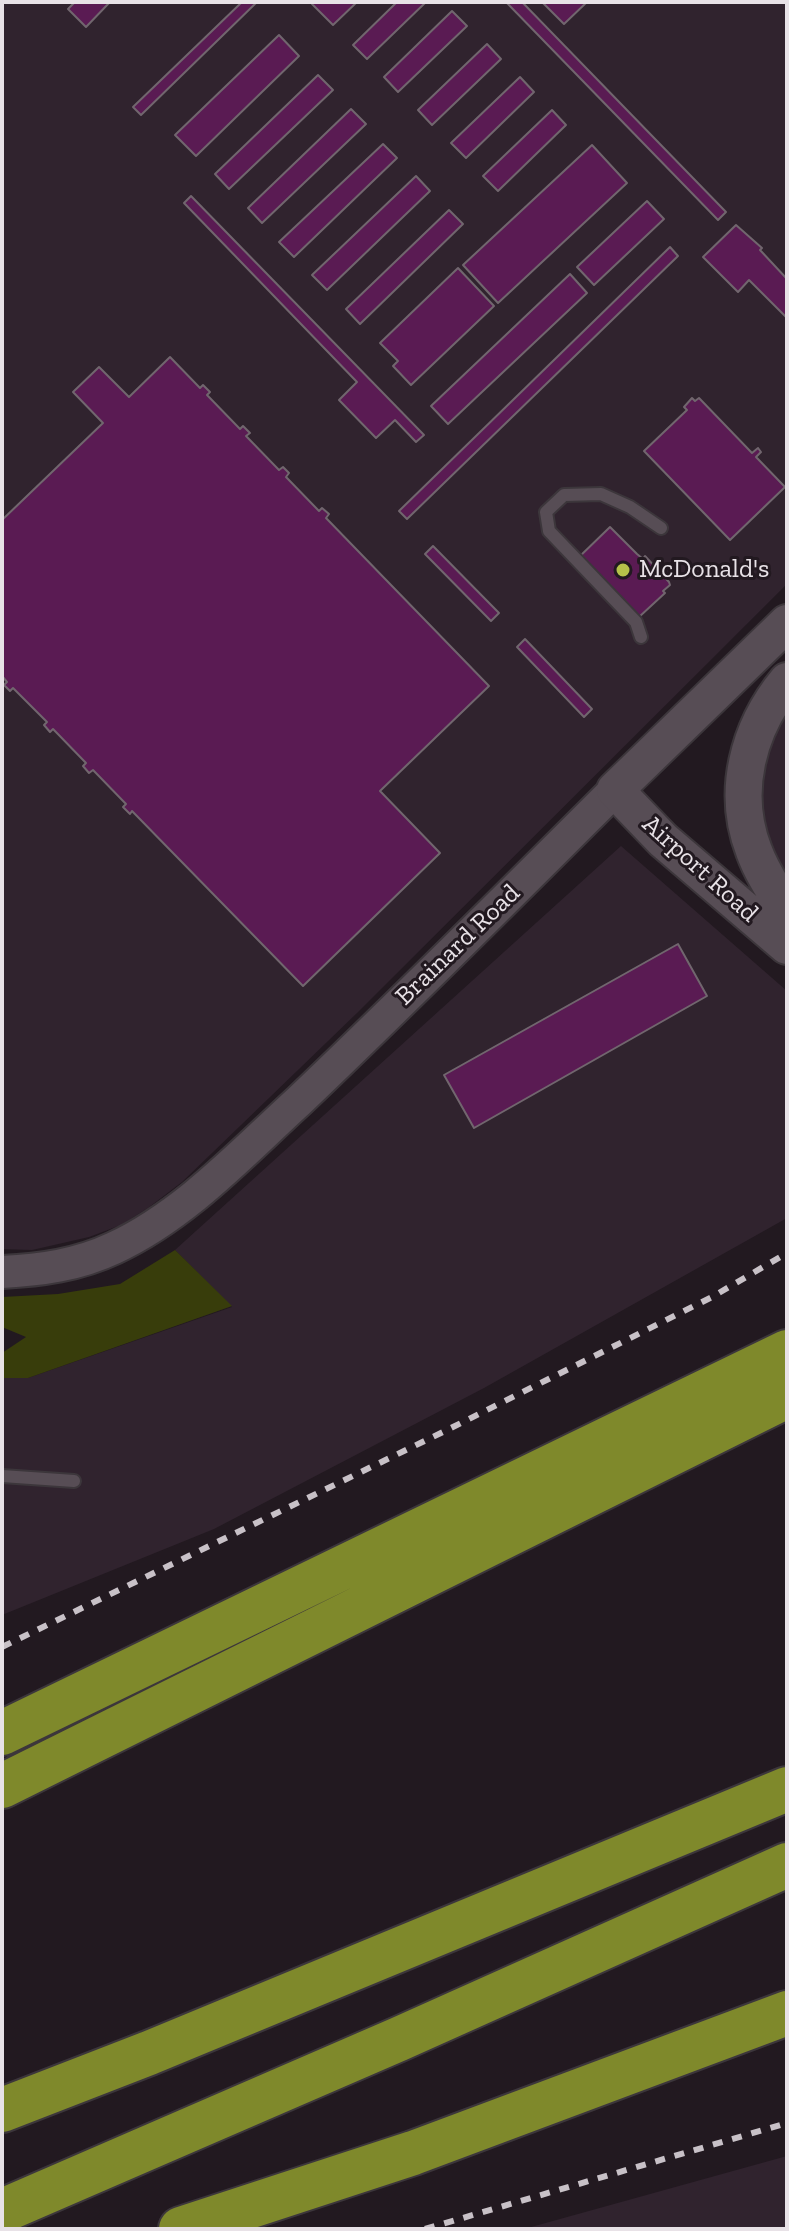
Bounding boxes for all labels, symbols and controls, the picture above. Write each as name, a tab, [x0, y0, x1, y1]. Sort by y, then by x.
place label: McDonald's	[639, 554, 769, 586]
marker: McDonald's	[614, 561, 632, 579]
street label: Airport Road	[636, 809, 764, 929]
street label: Brainard Road	[389, 878, 527, 1012]

